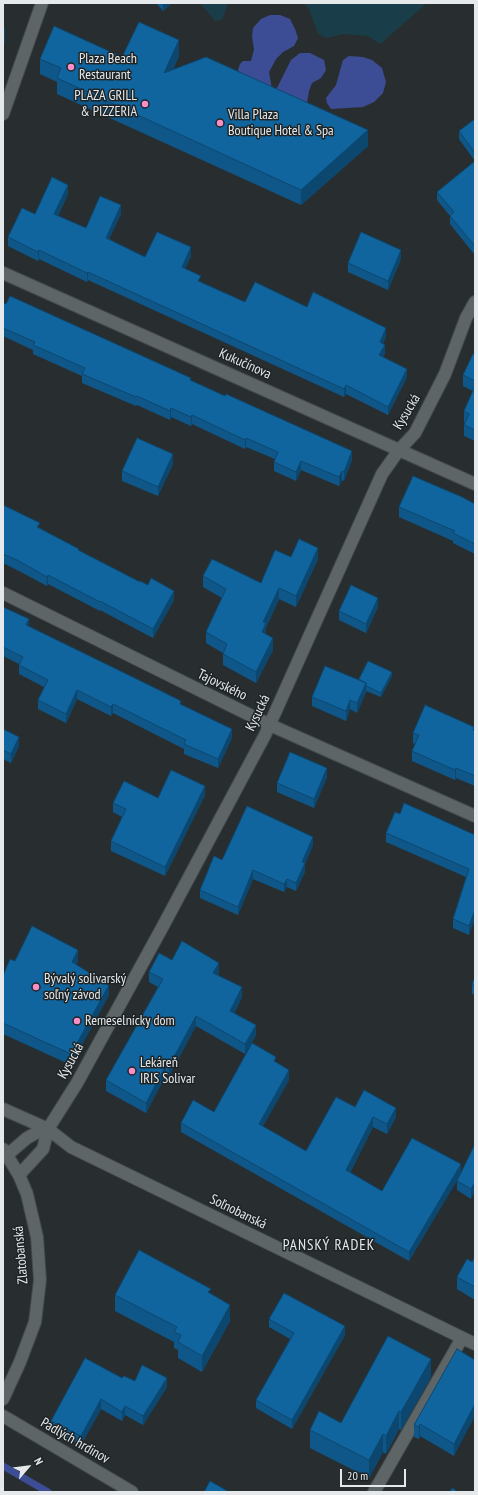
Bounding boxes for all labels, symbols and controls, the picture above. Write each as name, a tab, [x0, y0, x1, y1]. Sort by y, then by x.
place label: Plaza Beach Restaurant	[79, 51, 137, 84]
marker: Plaza Beach Restaurant	[66, 62, 76, 72]
place label: PLAZA GRILL & PIZZERIA	[74, 88, 137, 120]
marker: PLAZA GRILL & PIZZERIA	[140, 99, 150, 109]
place label: Villa Plaza Boutique Hotel & Spa	[228, 107, 334, 140]
marker: Villa Plaza Boutique Hotel & Spa	[215, 118, 225, 128]
street label: Kukučínova	[216, 345, 274, 383]
street label: Kysucká	[390, 391, 424, 433]
street label: Tajovského	[194, 666, 250, 704]
street label: Kysucká	[242, 692, 274, 734]
place label: Bývalý solivarský soľný závod	[44, 971, 126, 1004]
marker: Bývalý solivarský soľný závod	[31, 982, 41, 992]
place label: Remeselnícky dom	[85, 1013, 175, 1029]
marker: Remeselnícky dom	[72, 1016, 82, 1026]
street label: Kysucká	[54, 1040, 88, 1082]
place label: Lekáreň IRIS Solivar	[140, 1055, 195, 1088]
marker: Lekáreň IRIS Solivar	[127, 1066, 137, 1076]
street label: Soľnobanská	[207, 1191, 269, 1233]
street label: Zlatobanská	[10, 1225, 32, 1285]
district label: PANSKÝ RADEK	[283, 1237, 375, 1255]
street label: Padlých hrdinov	[38, 1415, 112, 1467]
north arrow	[8, 1447, 48, 1487]
text: N	[31, 1455, 46, 1467]
scale bar	[342, 1461, 408, 1487]
text: 20 m	[347, 1468, 368, 1483]

